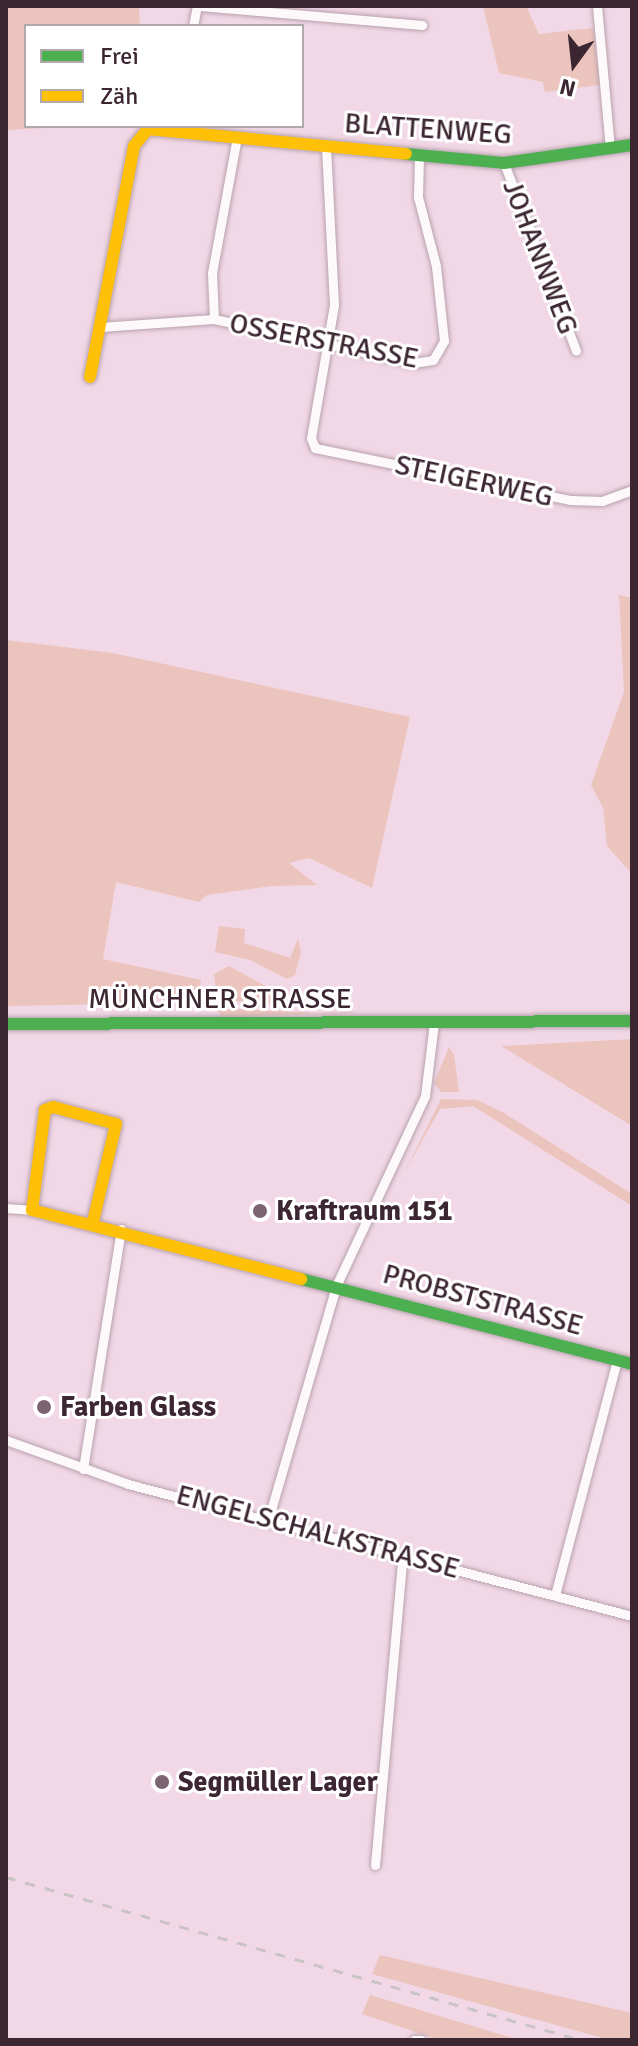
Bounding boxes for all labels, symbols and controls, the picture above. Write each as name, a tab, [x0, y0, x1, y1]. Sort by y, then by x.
legend	[24, 24, 304, 128]
north arrow	[534, 24, 614, 104]
text: Frei	[100, 41, 139, 71]
text: N	[557, 73, 579, 103]
text: Zäh	[100, 81, 138, 111]
street label: BLATTENWEG	[343, 106, 513, 152]
street label: JOHANNWEG	[495, 175, 585, 339]
street label: OSSERSTRASSE	[227, 306, 421, 376]
street label: STEIGERWEG	[392, 448, 556, 514]
street label: MÜNCHNER STRASSE	[88, 982, 352, 1016]
place label: Kraftraum 151	[276, 1194, 453, 1228]
marker: Kraftraum 151	[251, 1202, 269, 1220]
street label: PROBSTSTRASSE	[379, 1257, 587, 1343]
place label: Farben Glass	[60, 1390, 216, 1424]
marker: Farben Glass	[35, 1398, 53, 1416]
street label: ENGELSCHALKSTRASSE	[173, 1478, 463, 1586]
place label: Segmüller Lager	[178, 1765, 378, 1799]
marker: Segmüller Lager	[153, 1773, 171, 1791]

